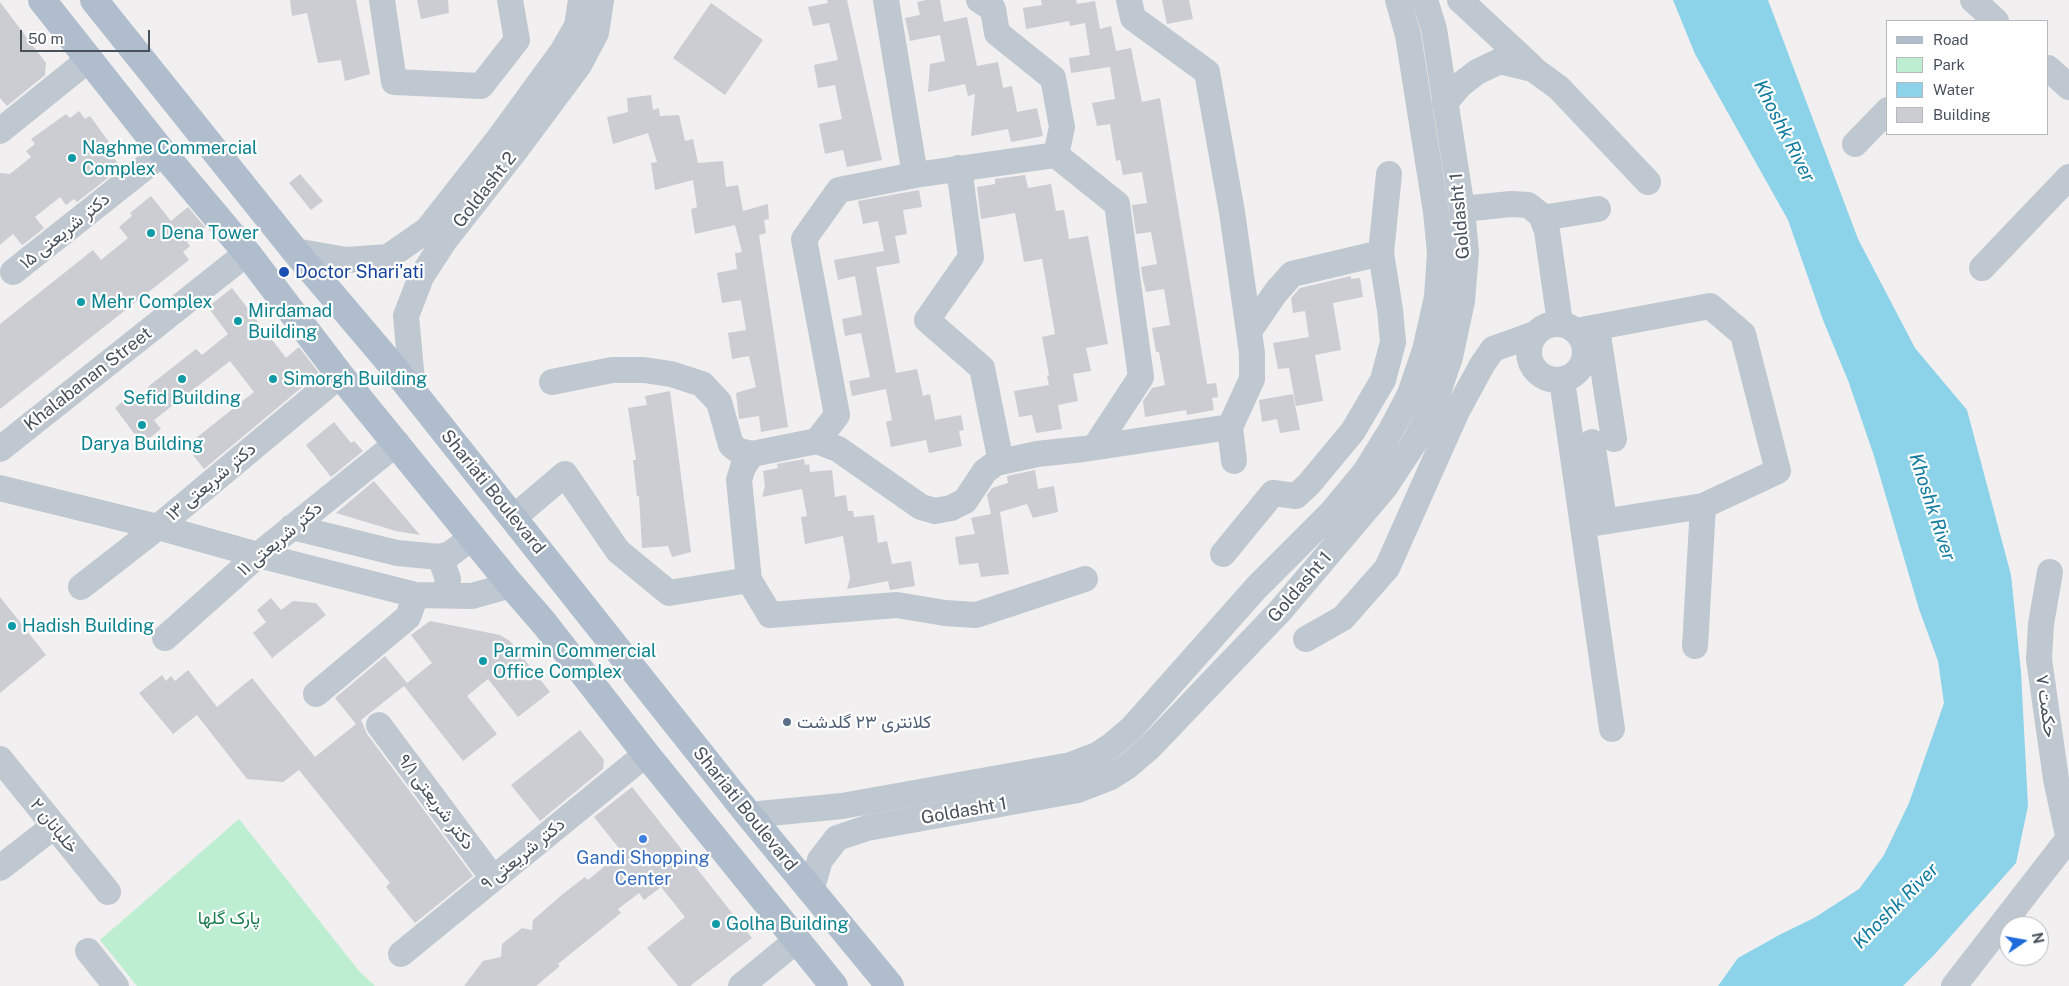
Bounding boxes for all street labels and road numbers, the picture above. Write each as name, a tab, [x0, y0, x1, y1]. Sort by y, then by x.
street label: Goldasht 2	[449, 148, 521, 232]
street label: Goldasht 1	[1445, 172, 1475, 260]
street label: ۱۵ دکتر شریعتی	[16, 188, 114, 274]
street label: Khalabanan Street	[20, 322, 156, 436]
street label: Shariati Boulevard	[436, 426, 550, 558]
street label: ۱۳ دکتر شریعتی	[162, 438, 260, 526]
street label: ۱۱ دکتر شریعتی	[233, 497, 327, 581]
street label: Goldasht 1	[1263, 547, 1337, 627]
street label: ۷ حکمت	[2031, 673, 2061, 739]
street label: Shariati Boulevard	[688, 743, 802, 875]
street label: دکتر شریعتی ۹/۱	[393, 750, 479, 854]
street label: Goldasht 1	[919, 793, 1009, 829]
street label: ۲ خلبانان	[25, 794, 83, 858]
street label: دکتر شریعتی ۹	[476, 813, 570, 895]

